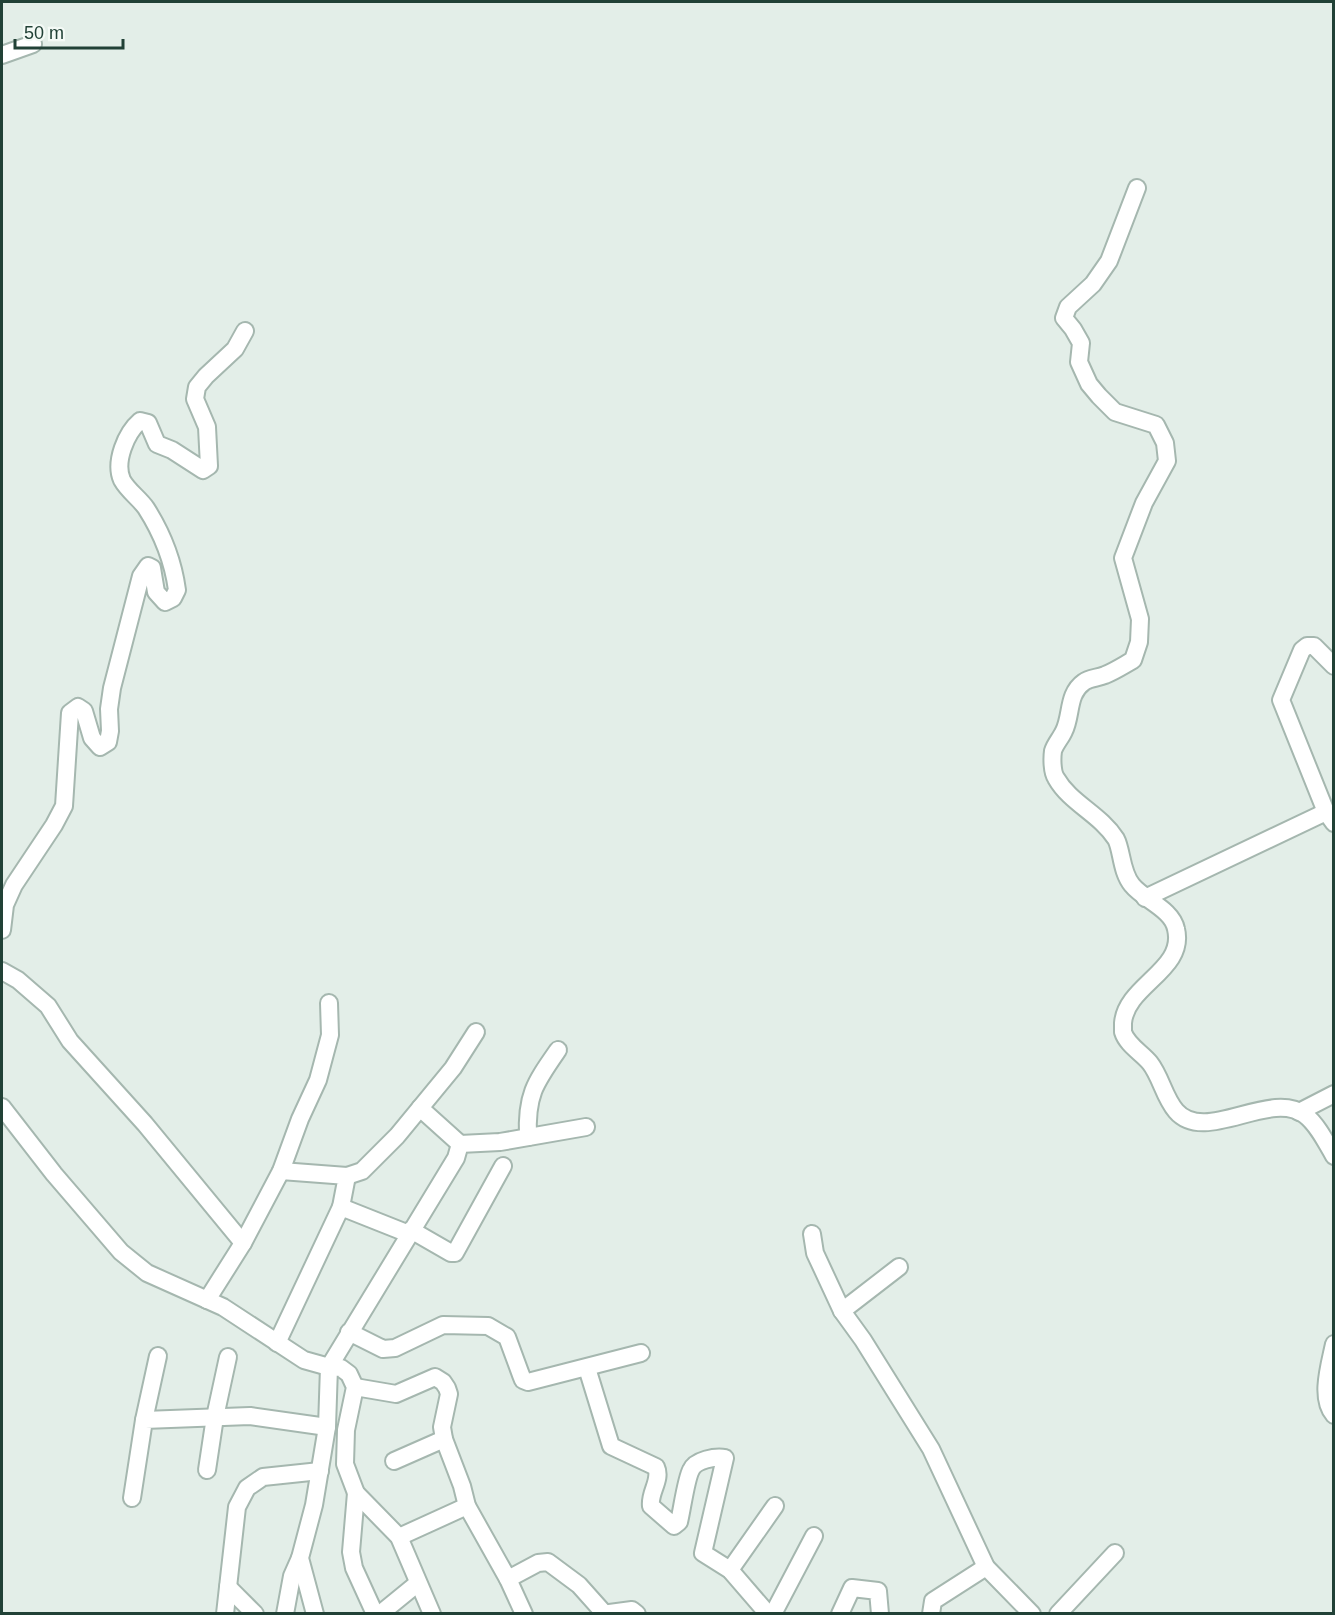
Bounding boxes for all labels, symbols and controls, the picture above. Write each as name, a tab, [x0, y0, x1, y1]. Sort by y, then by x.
scale bar	[15, 12, 123, 50]
text: 50 m	[24, 23, 64, 43]

